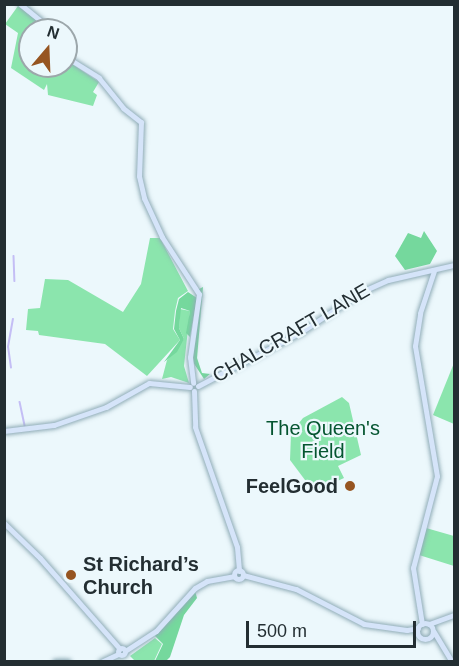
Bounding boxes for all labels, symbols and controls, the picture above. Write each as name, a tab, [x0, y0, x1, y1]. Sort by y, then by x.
north arrow	[18, 18, 78, 78]
text: N	[45, 22, 62, 42]
street label: CHALCRAFT LANE	[208, 278, 374, 388]
park label: The Queen's Field	[266, 417, 380, 464]
place label: FeelGood	[246, 474, 338, 498]
marker: FeelGood	[343, 479, 357, 493]
place label: St Richard’s Church	[83, 552, 199, 599]
marker: St Richard’s Church	[64, 568, 78, 582]
scale bar	[249, 609, 418, 647]
text: 500 m	[257, 621, 307, 641]

